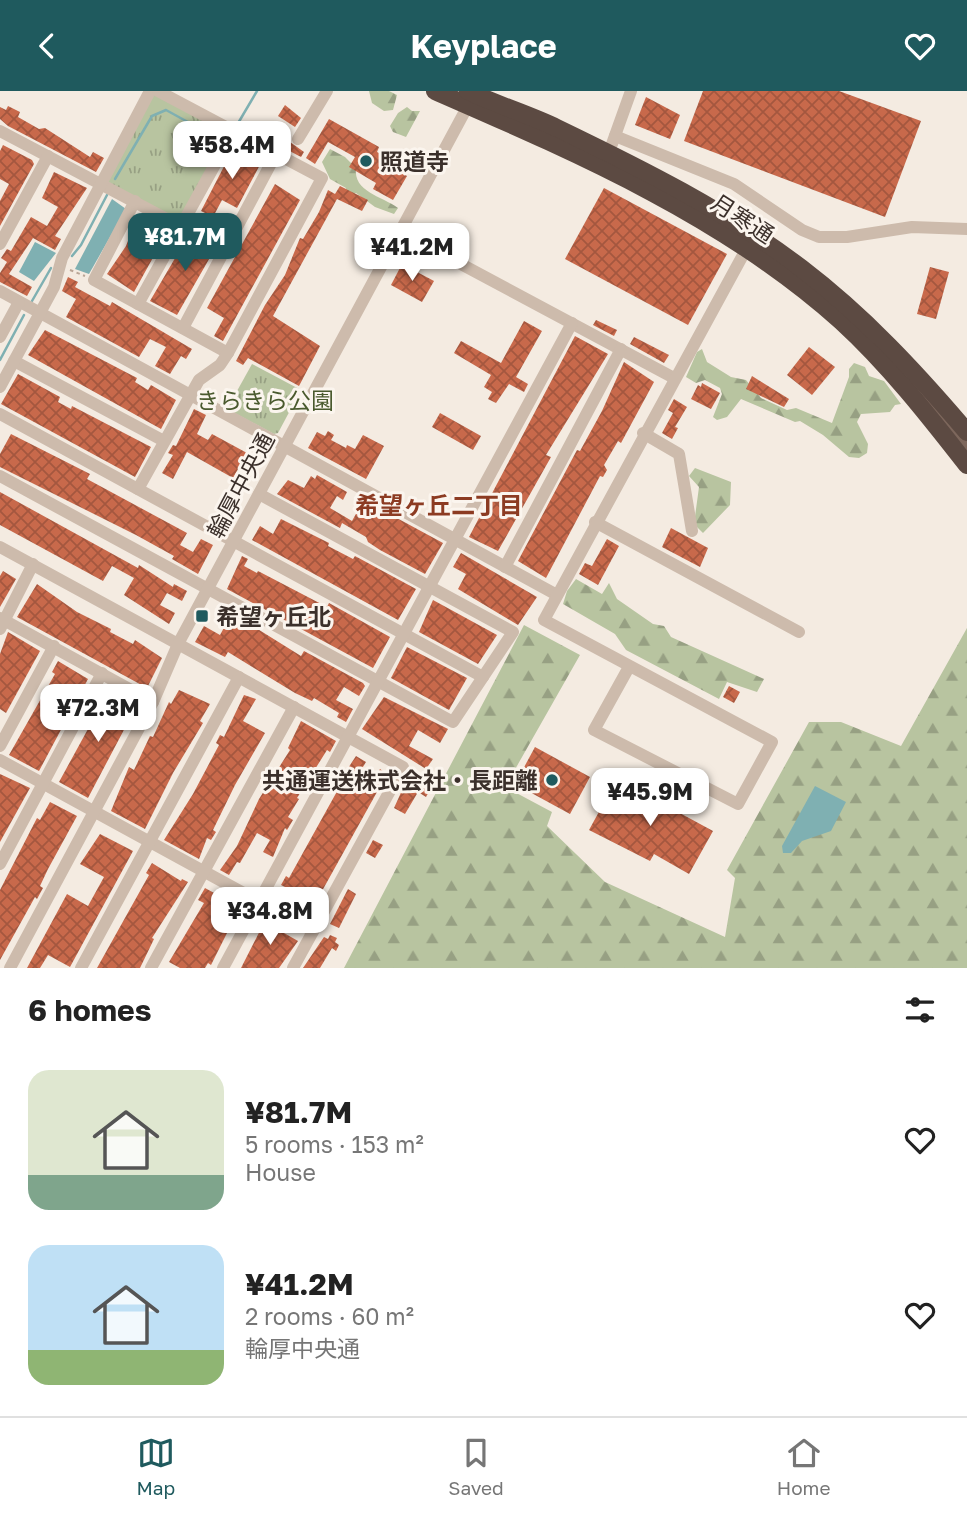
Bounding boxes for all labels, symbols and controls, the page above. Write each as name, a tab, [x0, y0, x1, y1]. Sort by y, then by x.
icon: back	[28, 27, 66, 65]
text: Keyplace	[410, 27, 557, 65]
icon: heart	[901, 27, 939, 65]
pin: ¥58.4M	[175, 122, 289, 181]
text: ¥58.4M	[189, 130, 275, 158]
place label: 照道寺	[380, 147, 449, 175]
marker: 照道寺	[358, 153, 374, 169]
street label: 月寒通	[706, 187, 780, 249]
pin: ¥81.7M	[128, 213, 242, 273]
text: ¥81.7M	[144, 222, 226, 250]
pin: ¥41.2M	[355, 223, 469, 283]
text: ¥41.2M	[370, 232, 454, 260]
park label: きらきら公園	[196, 386, 334, 414]
street label: 輪厚中央通	[201, 428, 279, 542]
district label: 希望ヶ丘二丁目	[355, 490, 523, 519]
place label: 希望ヶ丘北	[216, 602, 331, 630]
marker: 希望ヶ丘北	[194, 608, 210, 624]
pin: ¥72.3M	[41, 685, 155, 744]
text: ¥72.3M	[56, 693, 140, 721]
place label: 共通運送株式会社・長距離	[262, 766, 538, 794]
pin: ¥45.9M	[593, 769, 707, 828]
marker: 共通運送株式会社・長距離	[544, 772, 560, 788]
text: ¥45.9M	[607, 777, 693, 805]
pin: ¥34.8M	[213, 887, 327, 947]
text: ¥34.8M	[227, 896, 313, 924]
icon: filters	[901, 991, 939, 1029]
text: 6 homes	[28, 992, 151, 1028]
text: ¥81.7M	[245, 1094, 352, 1130]
icon: home	[84, 1098, 168, 1182]
icon: heart	[901, 1121, 939, 1159]
text: 5 rooms · 153 m²	[245, 1130, 424, 1158]
text: House	[245, 1158, 316, 1186]
text: ¥41.2M	[245, 1266, 354, 1302]
icon: home	[84, 1273, 168, 1357]
icon: heart	[901, 1296, 939, 1334]
text: 2 rooms · 60 m²	[245, 1302, 414, 1330]
text: 輪厚中央通	[245, 1334, 360, 1362]
tab: Map	[137, 1434, 175, 1499]
tab: Saved	[448, 1434, 504, 1499]
tab: Home	[777, 1434, 830, 1499]

